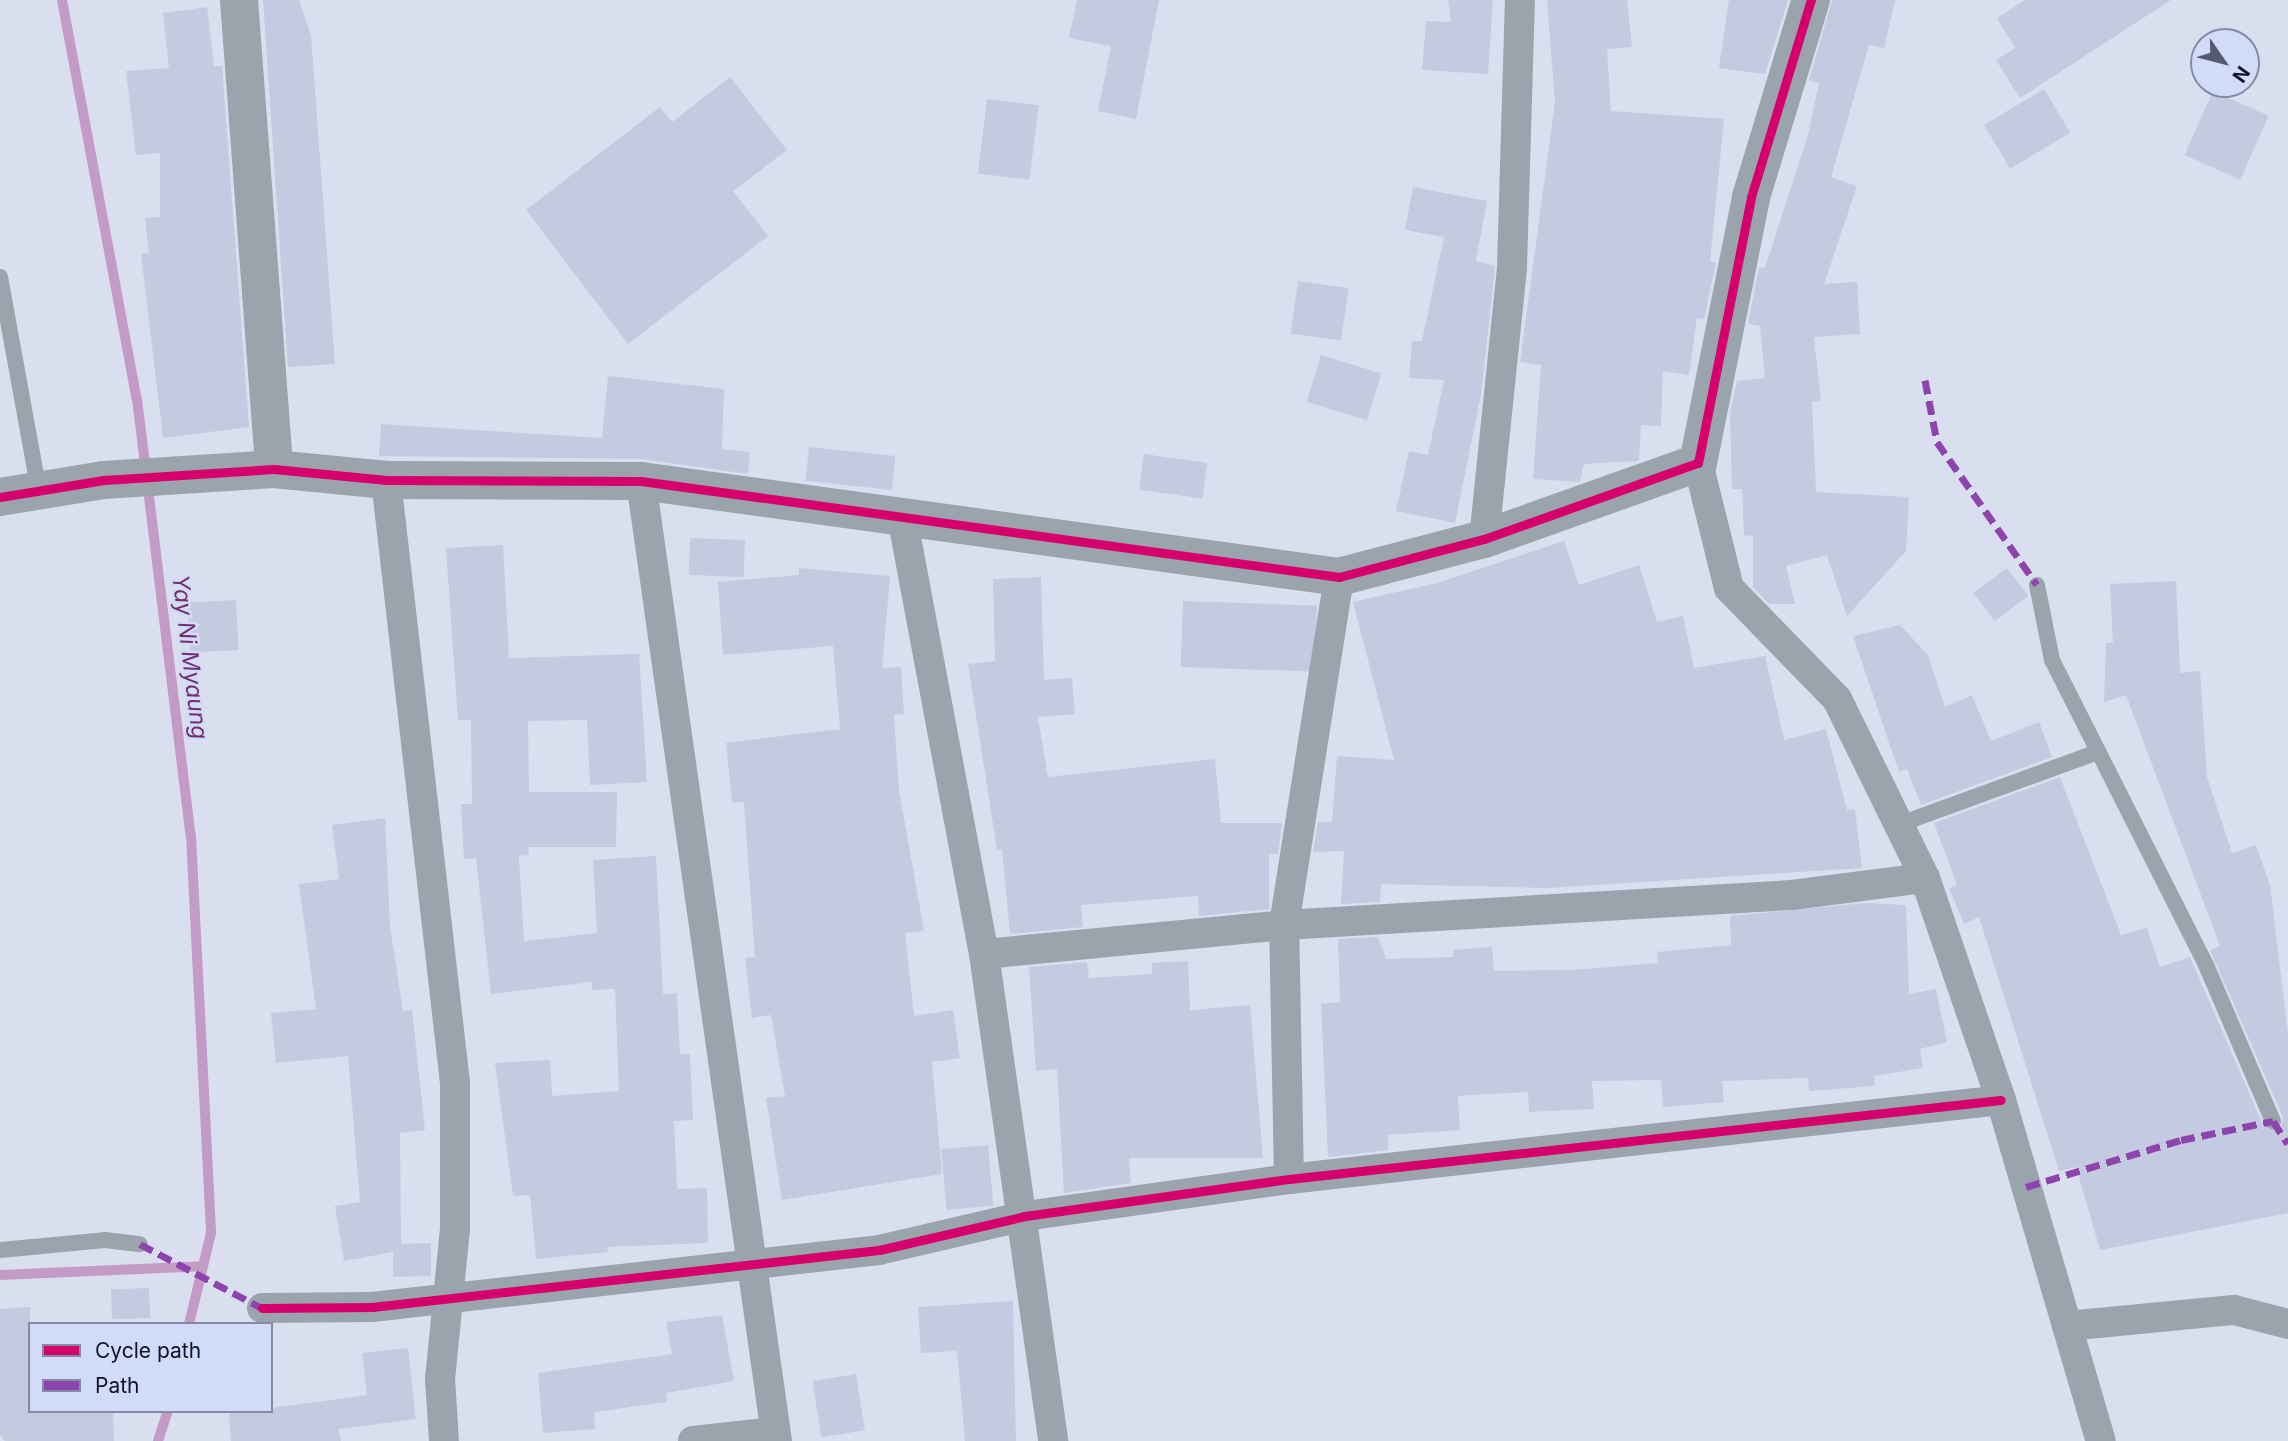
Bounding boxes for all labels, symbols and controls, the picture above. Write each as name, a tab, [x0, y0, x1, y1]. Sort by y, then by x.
north arrow	[2190, 28, 2260, 98]
text: N	[2227, 62, 2255, 87]
water label: Yay Ni Myaung	[166, 573, 214, 741]
legend	[28, 1322, 273, 1413]
text: Cycle path	[95, 1338, 201, 1363]
text: Path	[95, 1373, 140, 1398]

